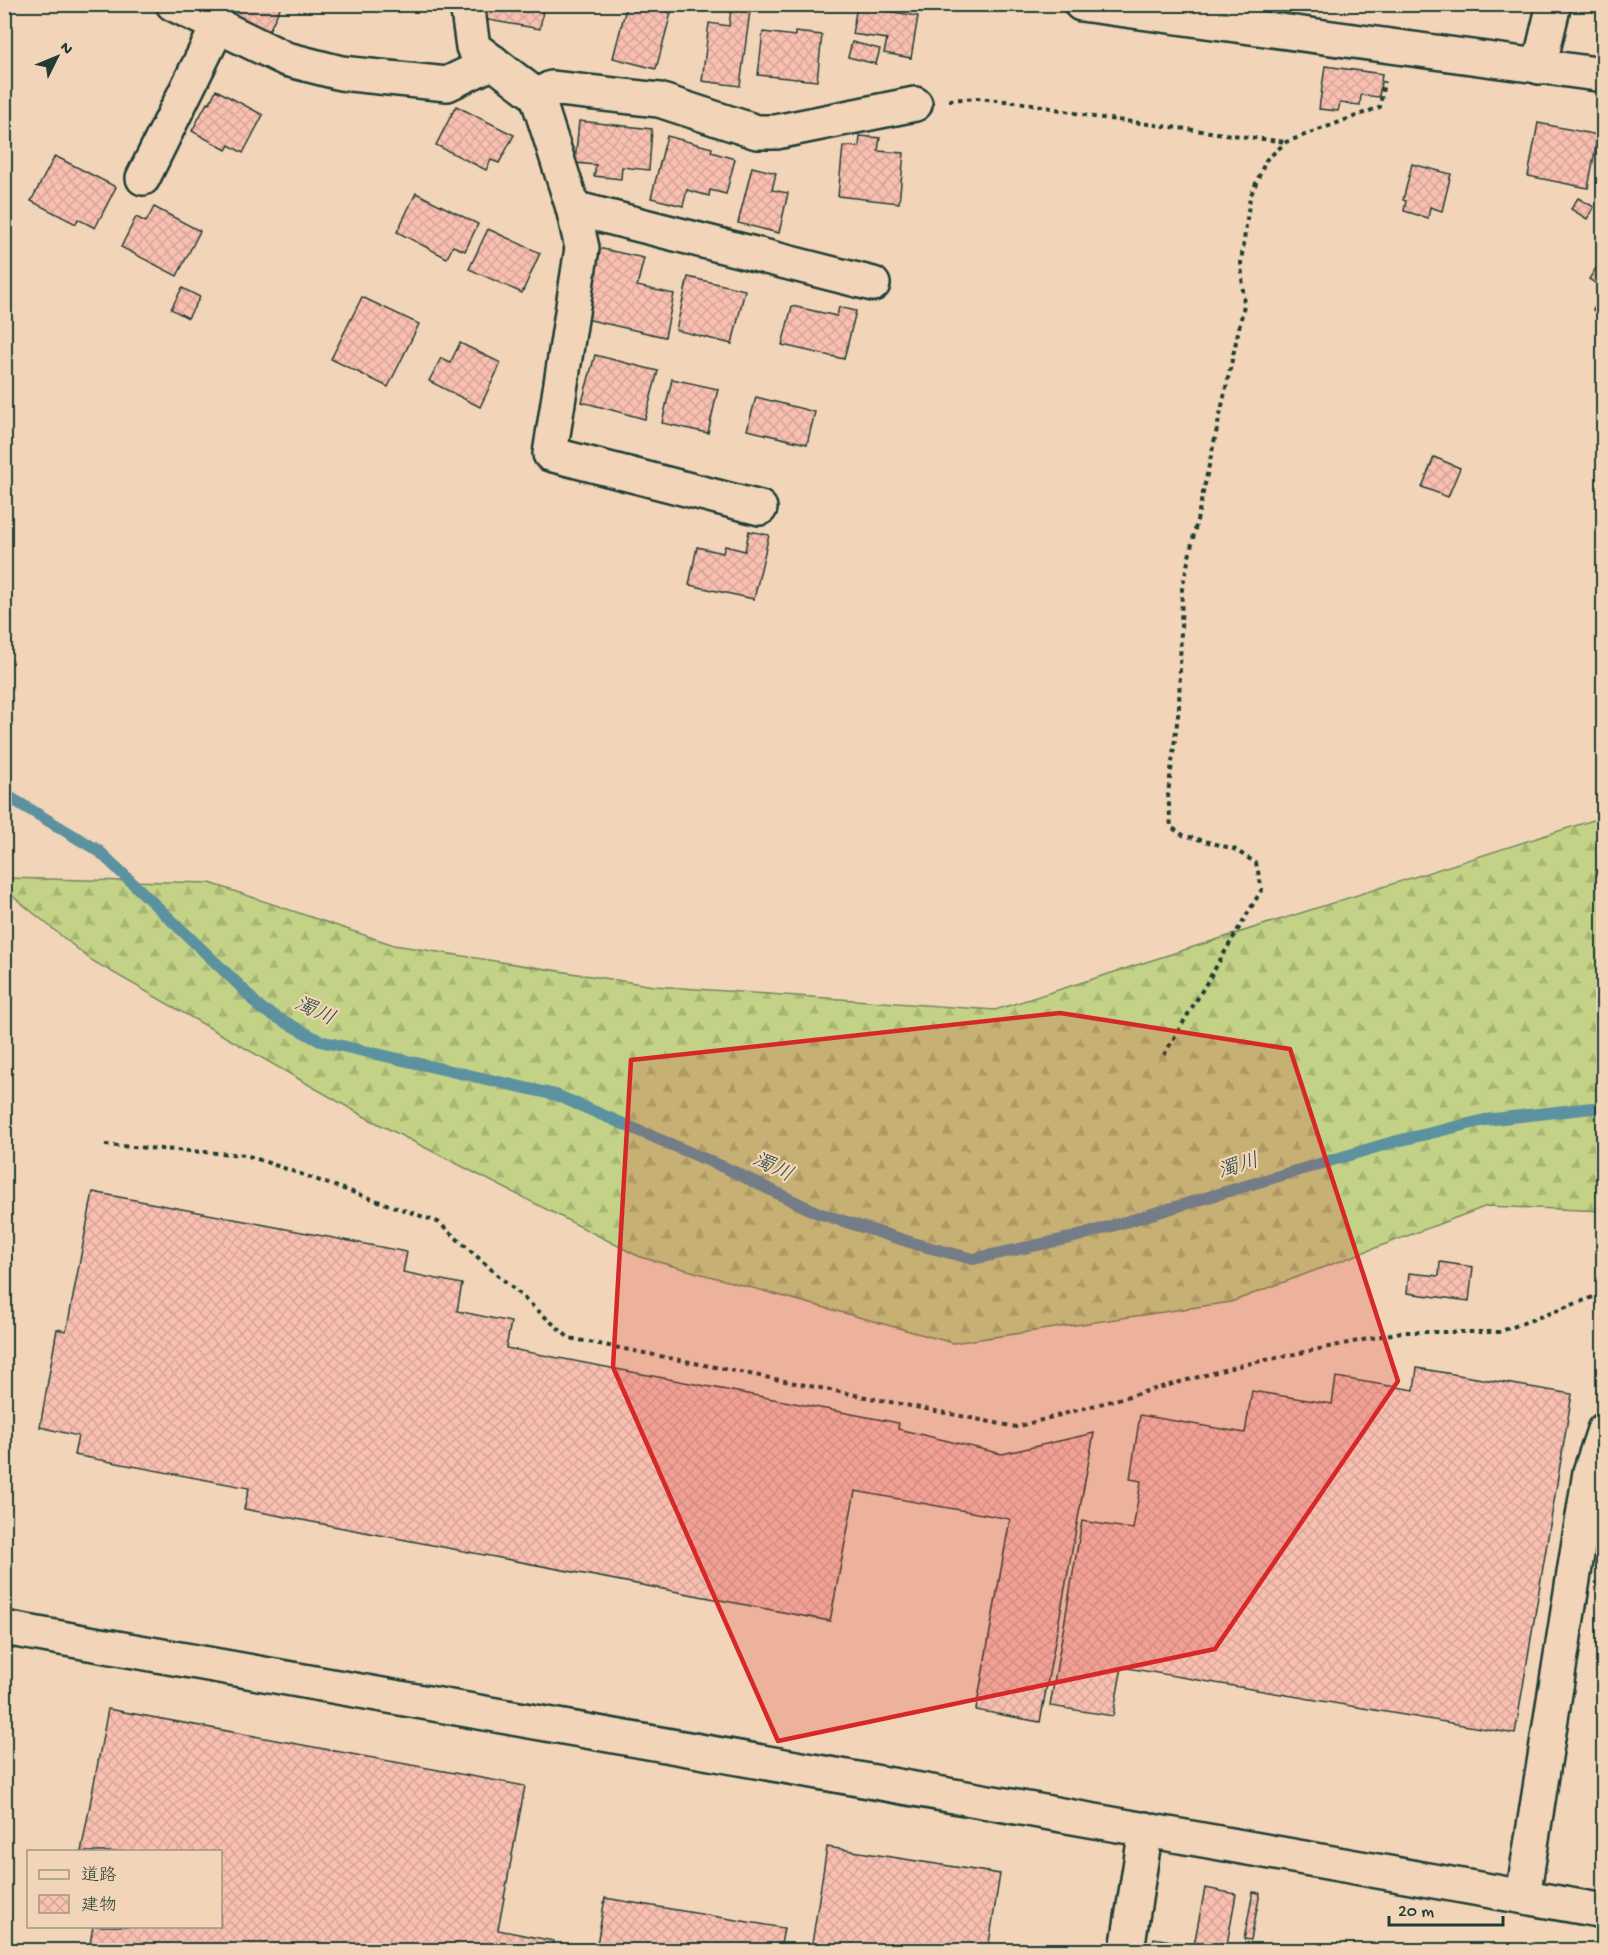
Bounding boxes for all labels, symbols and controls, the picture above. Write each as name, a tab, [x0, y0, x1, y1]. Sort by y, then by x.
north arrow	[27, 27, 87, 87]
text: N	[55, 39, 76, 60]
water label: 濁川	[290, 992, 339, 1033]
water label: 濁川	[748, 1148, 797, 1189]
water label: 濁川	[1215, 1149, 1263, 1186]
legend	[27, 1850, 222, 1928]
text: 道路	[81, 1865, 117, 1887]
scale bar	[1389, 1889, 1503, 1927]
text: 建物	[81, 1895, 117, 1917]
text: 20 m	[1398, 1902, 1434, 1923]

